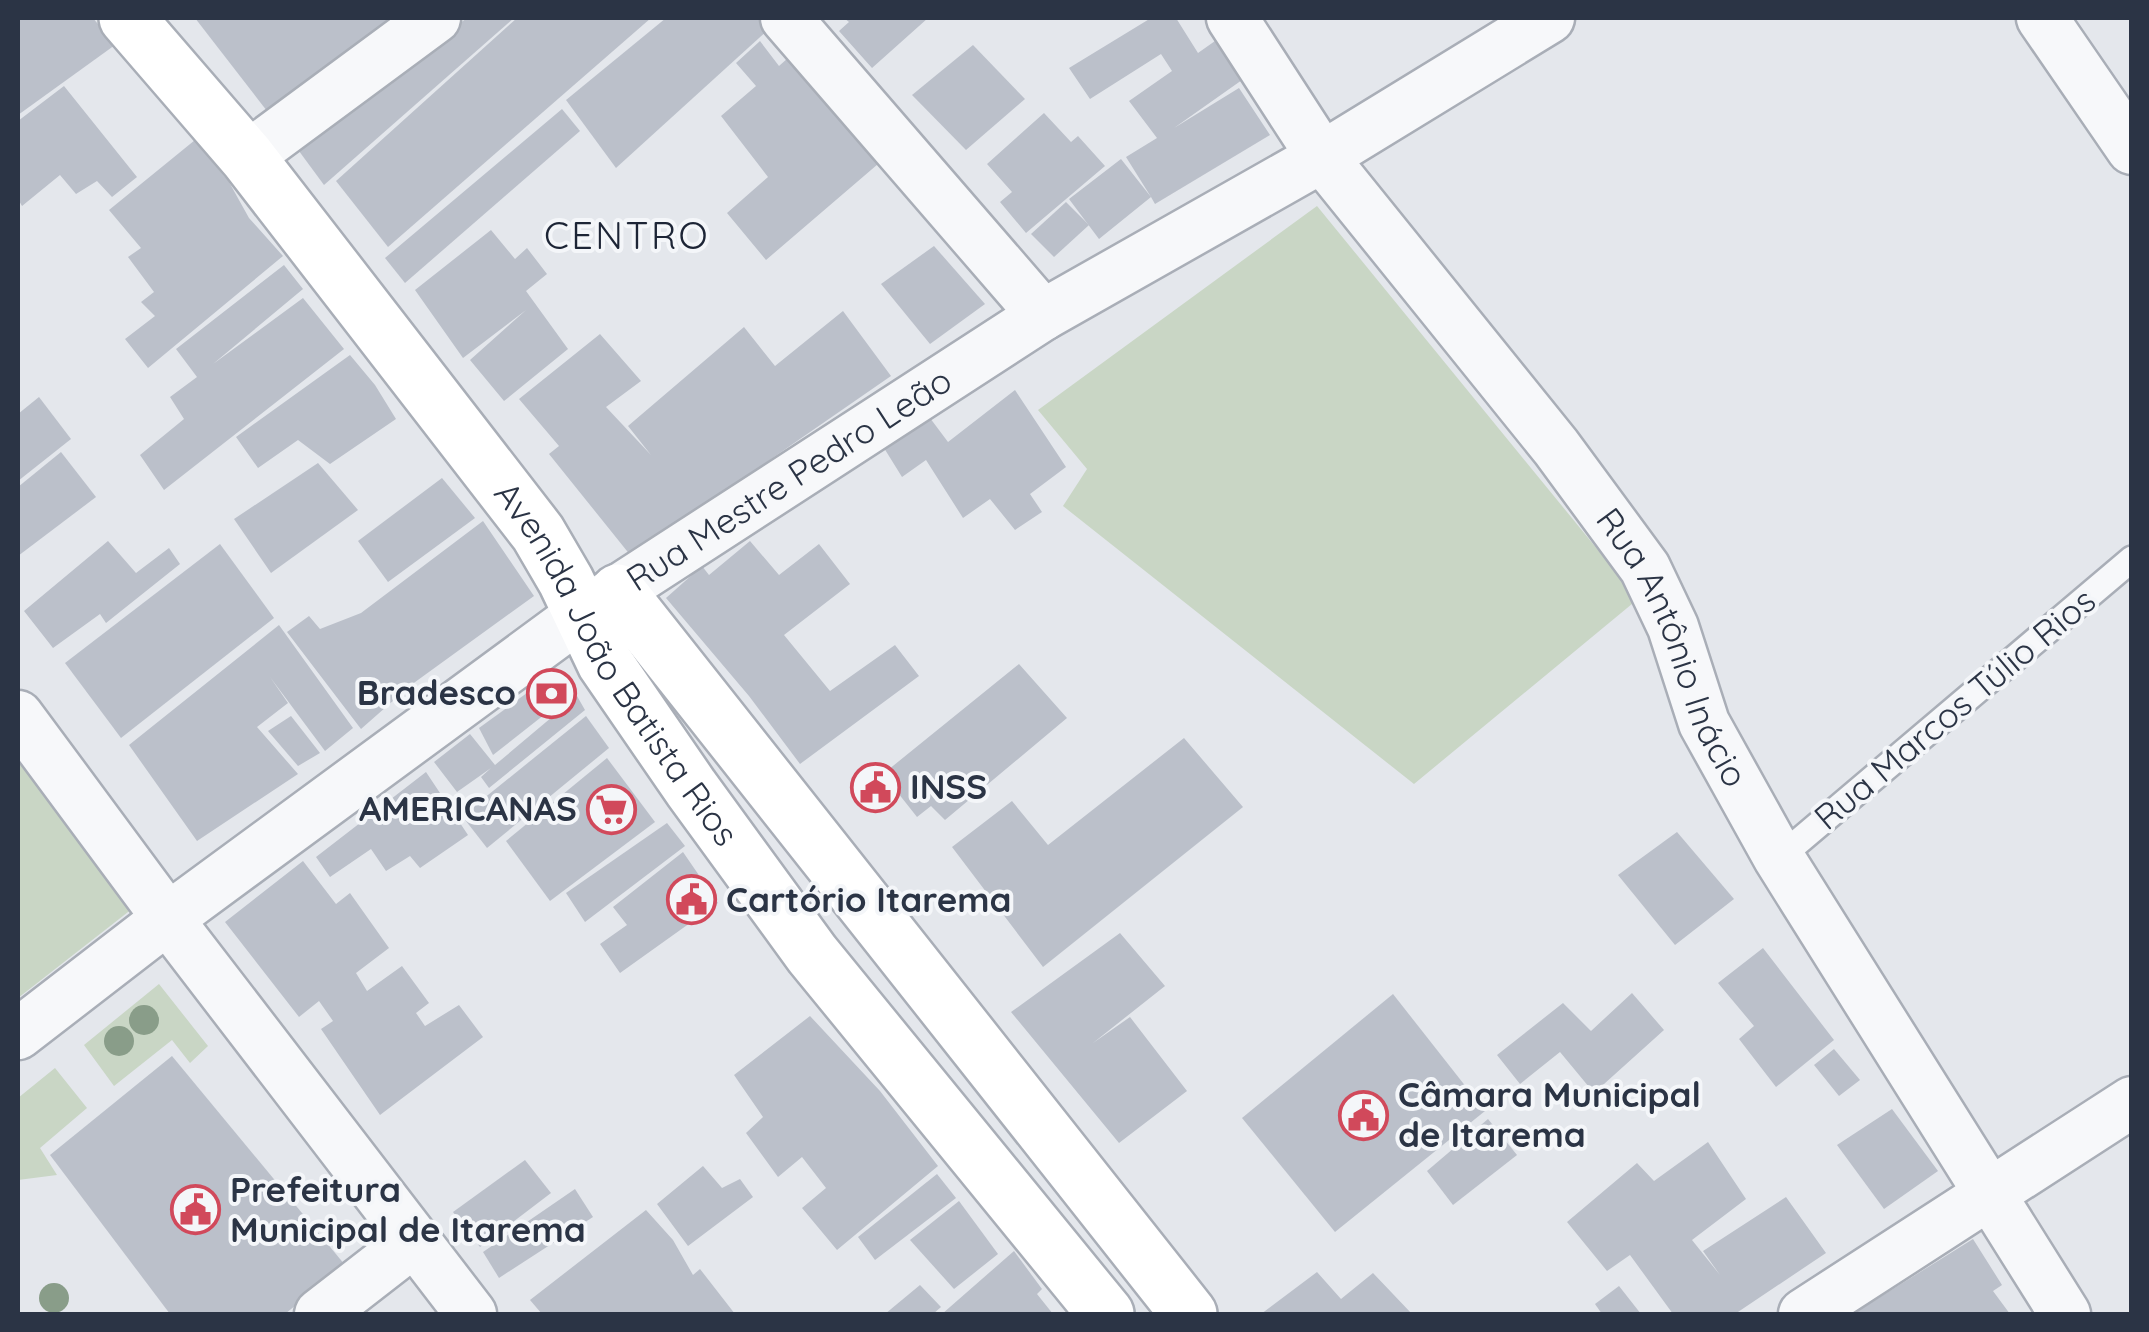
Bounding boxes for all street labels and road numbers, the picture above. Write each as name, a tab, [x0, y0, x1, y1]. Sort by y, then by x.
street label: Rua Mestre Pedro Leão	[618, 357, 959, 600]
street label: Avenida João Batista Rios	[485, 472, 749, 854]
street label: Rua Antônio Inácio	[1587, 499, 1758, 794]
street label: Rua Marcos Túlio Rios	[1805, 578, 2104, 839]

